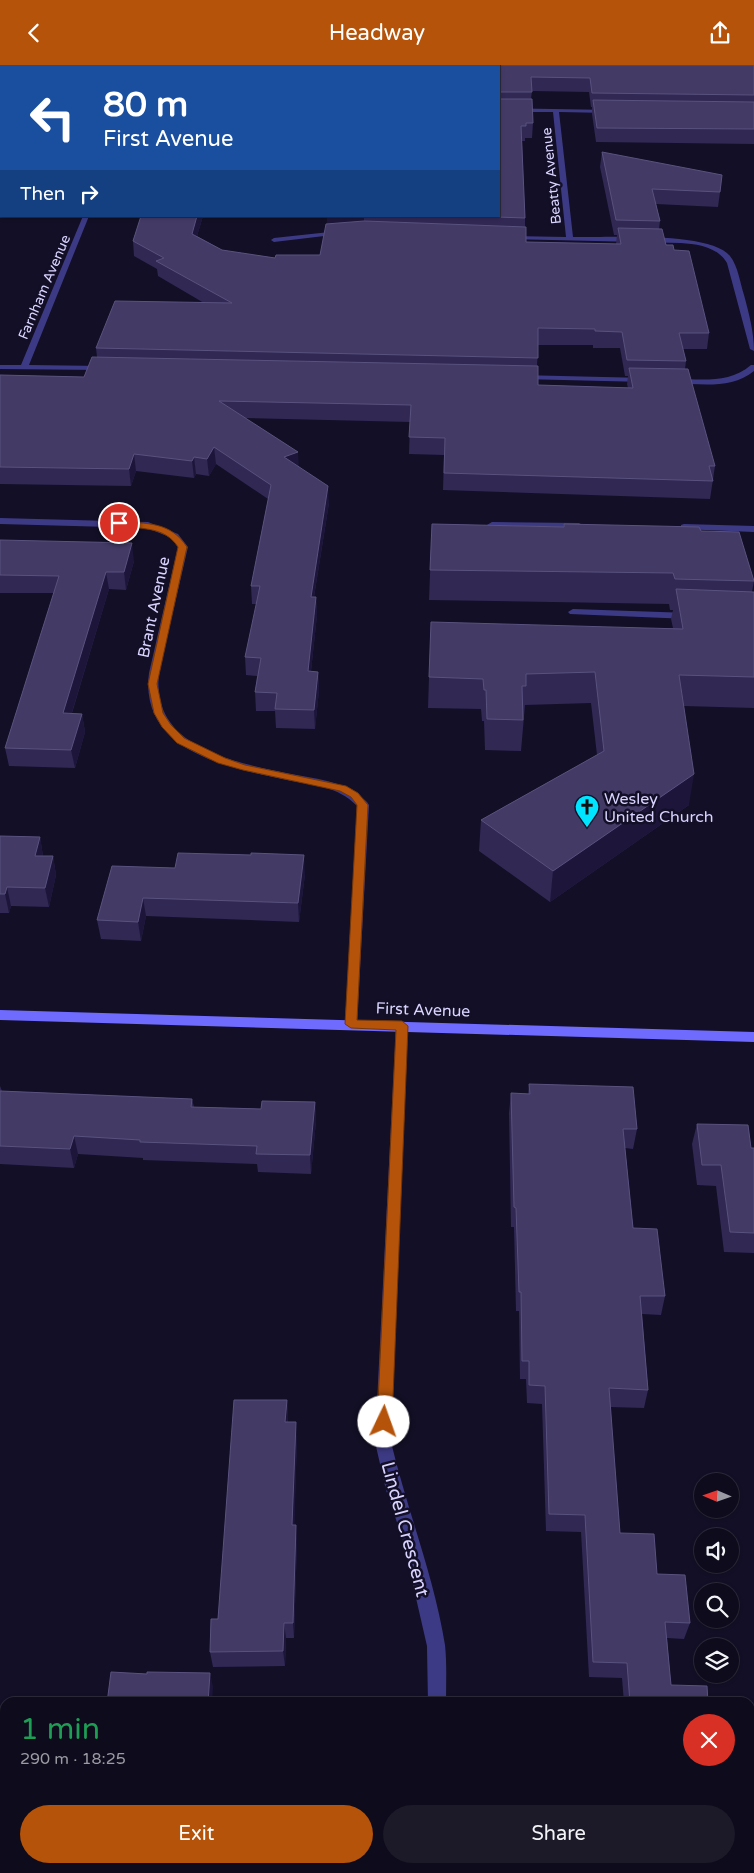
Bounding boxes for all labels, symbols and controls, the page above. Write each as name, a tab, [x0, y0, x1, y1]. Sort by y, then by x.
icon: back	[20, 19, 48, 47]
icon: share	[706, 19, 734, 47]
text: Headway	[329, 20, 425, 46]
text: 80 m	[103, 84, 188, 126]
icon: left	[20, 85, 85, 150]
text: First Avenue	[103, 126, 233, 152]
street label: Beatty Avenue	[538, 127, 565, 225]
icon: right	[75, 180, 103, 208]
text: Then	[20, 183, 65, 205]
street label: Farnham Avenue	[15, 232, 74, 342]
pin	[98, 502, 140, 544]
icon: arrive	[105, 509, 133, 537]
street label: Brant Avenue	[133, 555, 174, 660]
place label: Wesley United Church	[604, 789, 714, 827]
church icon: Wesley United Church	[574, 794, 600, 828]
street label: First Avenue	[375, 998, 471, 1022]
position arrow	[357, 1395, 409, 1447]
street label: Lindel Crescent	[376, 1459, 434, 1599]
north arrow	[694, 1473, 739, 1517]
map controls	[694, 1473, 739, 1683]
button: sound	[694, 1528, 739, 1573]
button: search	[694, 1583, 739, 1628]
button: layers	[694, 1638, 739, 1683]
text: 1 min	[20, 1711, 100, 1748]
button: close	[683, 1714, 735, 1766]
text: 290 m · 18:25	[20, 1749, 126, 1769]
button: Exit	[20, 1805, 373, 1863]
button: Share	[383, 1805, 735, 1863]

